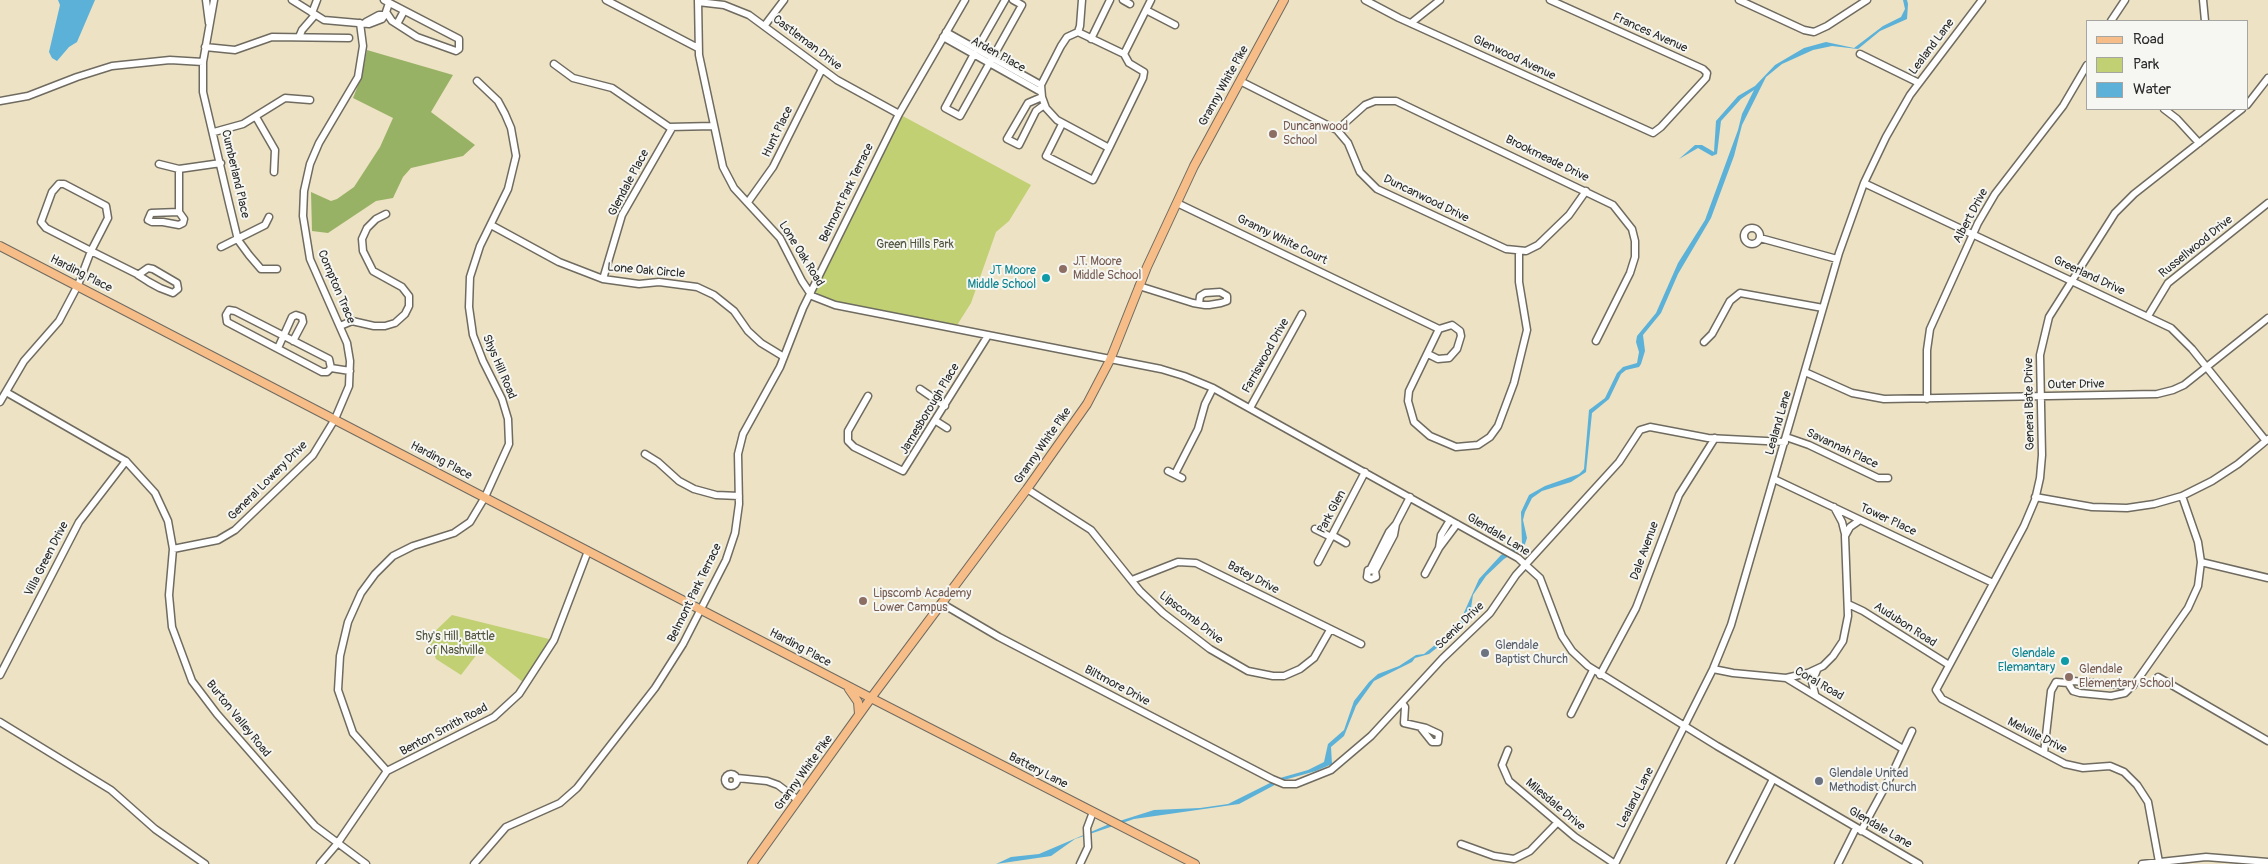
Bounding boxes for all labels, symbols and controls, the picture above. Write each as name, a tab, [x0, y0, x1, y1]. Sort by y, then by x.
street label: Frances Avenue	[1610, 10, 1690, 56]
street label: Castleman Drive	[770, 12, 844, 74]
street label: Lealand Lane	[1906, 16, 1958, 78]
legend	[2086, 20, 2248, 110]
text: Road	[2133, 30, 2164, 49]
street label: Glenwood Avenue	[1470, 33, 1558, 83]
street label: Arden Place	[968, 34, 1028, 76]
street label: Granny White Pike	[1196, 43, 1252, 129]
text: Park	[2133, 55, 2159, 74]
text: Water	[2133, 80, 2171, 99]
street label: Hunt Place	[760, 104, 796, 160]
place label: Duncanwood School	[1283, 120, 1348, 148]
street label: Cumberland Place	[218, 128, 252, 220]
marker: Duncanwood School	[1267, 128, 1279, 140]
street label: Brookmeade Drive	[1503, 133, 1591, 185]
street label: Belmont Park Terrace	[817, 141, 877, 245]
street label: Glendale Place	[605, 147, 653, 219]
street label: Duncanwood Drive	[1381, 172, 1471, 226]
street label: Albert Drive	[1951, 186, 1991, 246]
street label: Granny White Court	[1234, 212, 1330, 268]
street label: Russellwood Drive	[2156, 213, 2236, 281]
street label: Lone Oak Road	[775, 219, 827, 289]
park label: Green Hills Park	[876, 238, 954, 252]
street label: Compton Trace	[314, 248, 358, 326]
street label: Harding Place	[48, 252, 114, 296]
street label: Greerland Drive	[2051, 253, 2127, 299]
place label: J.T. Moore Middle School	[1073, 255, 1141, 283]
street label: Lone Oak Circle	[607, 260, 685, 282]
marker: J.T. Moore Middle School	[1057, 263, 1069, 275]
place label: JT Moore Middle School	[968, 264, 1036, 292]
marker: JT Moore Middle School	[1040, 272, 1052, 284]
street label: Farriswood Drive	[1240, 316, 1292, 396]
street label: Shys Hill Road	[479, 333, 519, 401]
street label: General Bate Drive	[2022, 358, 2038, 450]
street label: Jamesborough Place	[897, 361, 963, 457]
street label: Outer Drive	[2047, 377, 2105, 393]
street label: Lealand Lane	[1763, 389, 1795, 457]
street label: Granny White Pike	[1011, 405, 1075, 487]
street label: Savannah Place	[1804, 426, 1880, 472]
street label: General Lowery Drive	[225, 438, 311, 524]
street label: Harding Place	[408, 439, 474, 483]
street label: Park Glen	[1315, 488, 1349, 536]
street label: Tower Place	[1858, 501, 1918, 539]
street label: Glendale Lane	[1464, 511, 1532, 559]
street label: Villa Green Drive	[22, 519, 72, 599]
street label: Dale Avenue	[1628, 520, 1662, 582]
street label: Belmont Park Terrace	[665, 541, 725, 645]
street label: Batey Drive	[1225, 558, 1281, 598]
place label: Lipscomb Academy Lower Campus	[873, 587, 971, 615]
street label: Lipscomb Drive	[1156, 589, 1226, 647]
marker: Lipscomb Academy Lower Campus	[857, 595, 869, 607]
street label: Scenic Drive	[1433, 599, 1487, 653]
street label: Audubon Road	[1871, 599, 1939, 651]
street label: Harding Place	[767, 626, 833, 670]
park label: Shy's Hill, Battle of Nashville	[415, 630, 495, 658]
place label: Glendale Baptist Church	[1495, 639, 1568, 667]
marker: Glendale Baptist Church	[1479, 647, 1491, 659]
place label: Glendale Elemantary	[1998, 647, 2055, 675]
marker: Glendale Elemantary	[2059, 655, 2071, 667]
street label: Biltmore Drive	[1082, 663, 1152, 709]
place label: Glendale Elementary School	[2079, 663, 2174, 691]
street label: Coral Road	[1792, 664, 1846, 704]
marker: Glendale Elementary School	[2063, 671, 2075, 683]
street label: Burton Valley Road	[203, 678, 273, 760]
street label: Benton Smith Road	[398, 701, 490, 759]
street label: Melville Drive	[2005, 715, 2069, 757]
street label: Granny White Pike	[772, 732, 836, 814]
street label: Battery Lane	[1006, 750, 1070, 792]
street label: Lealand Lane	[1615, 765, 1657, 831]
place label: Glendale United Methodist Church	[1829, 767, 1916, 795]
marker: Glendale United Methodist Church	[1813, 775, 1825, 787]
street label: Milesdale Drive	[1522, 776, 1588, 834]
street label: Glendale Lane	[1846, 804, 1914, 852]

